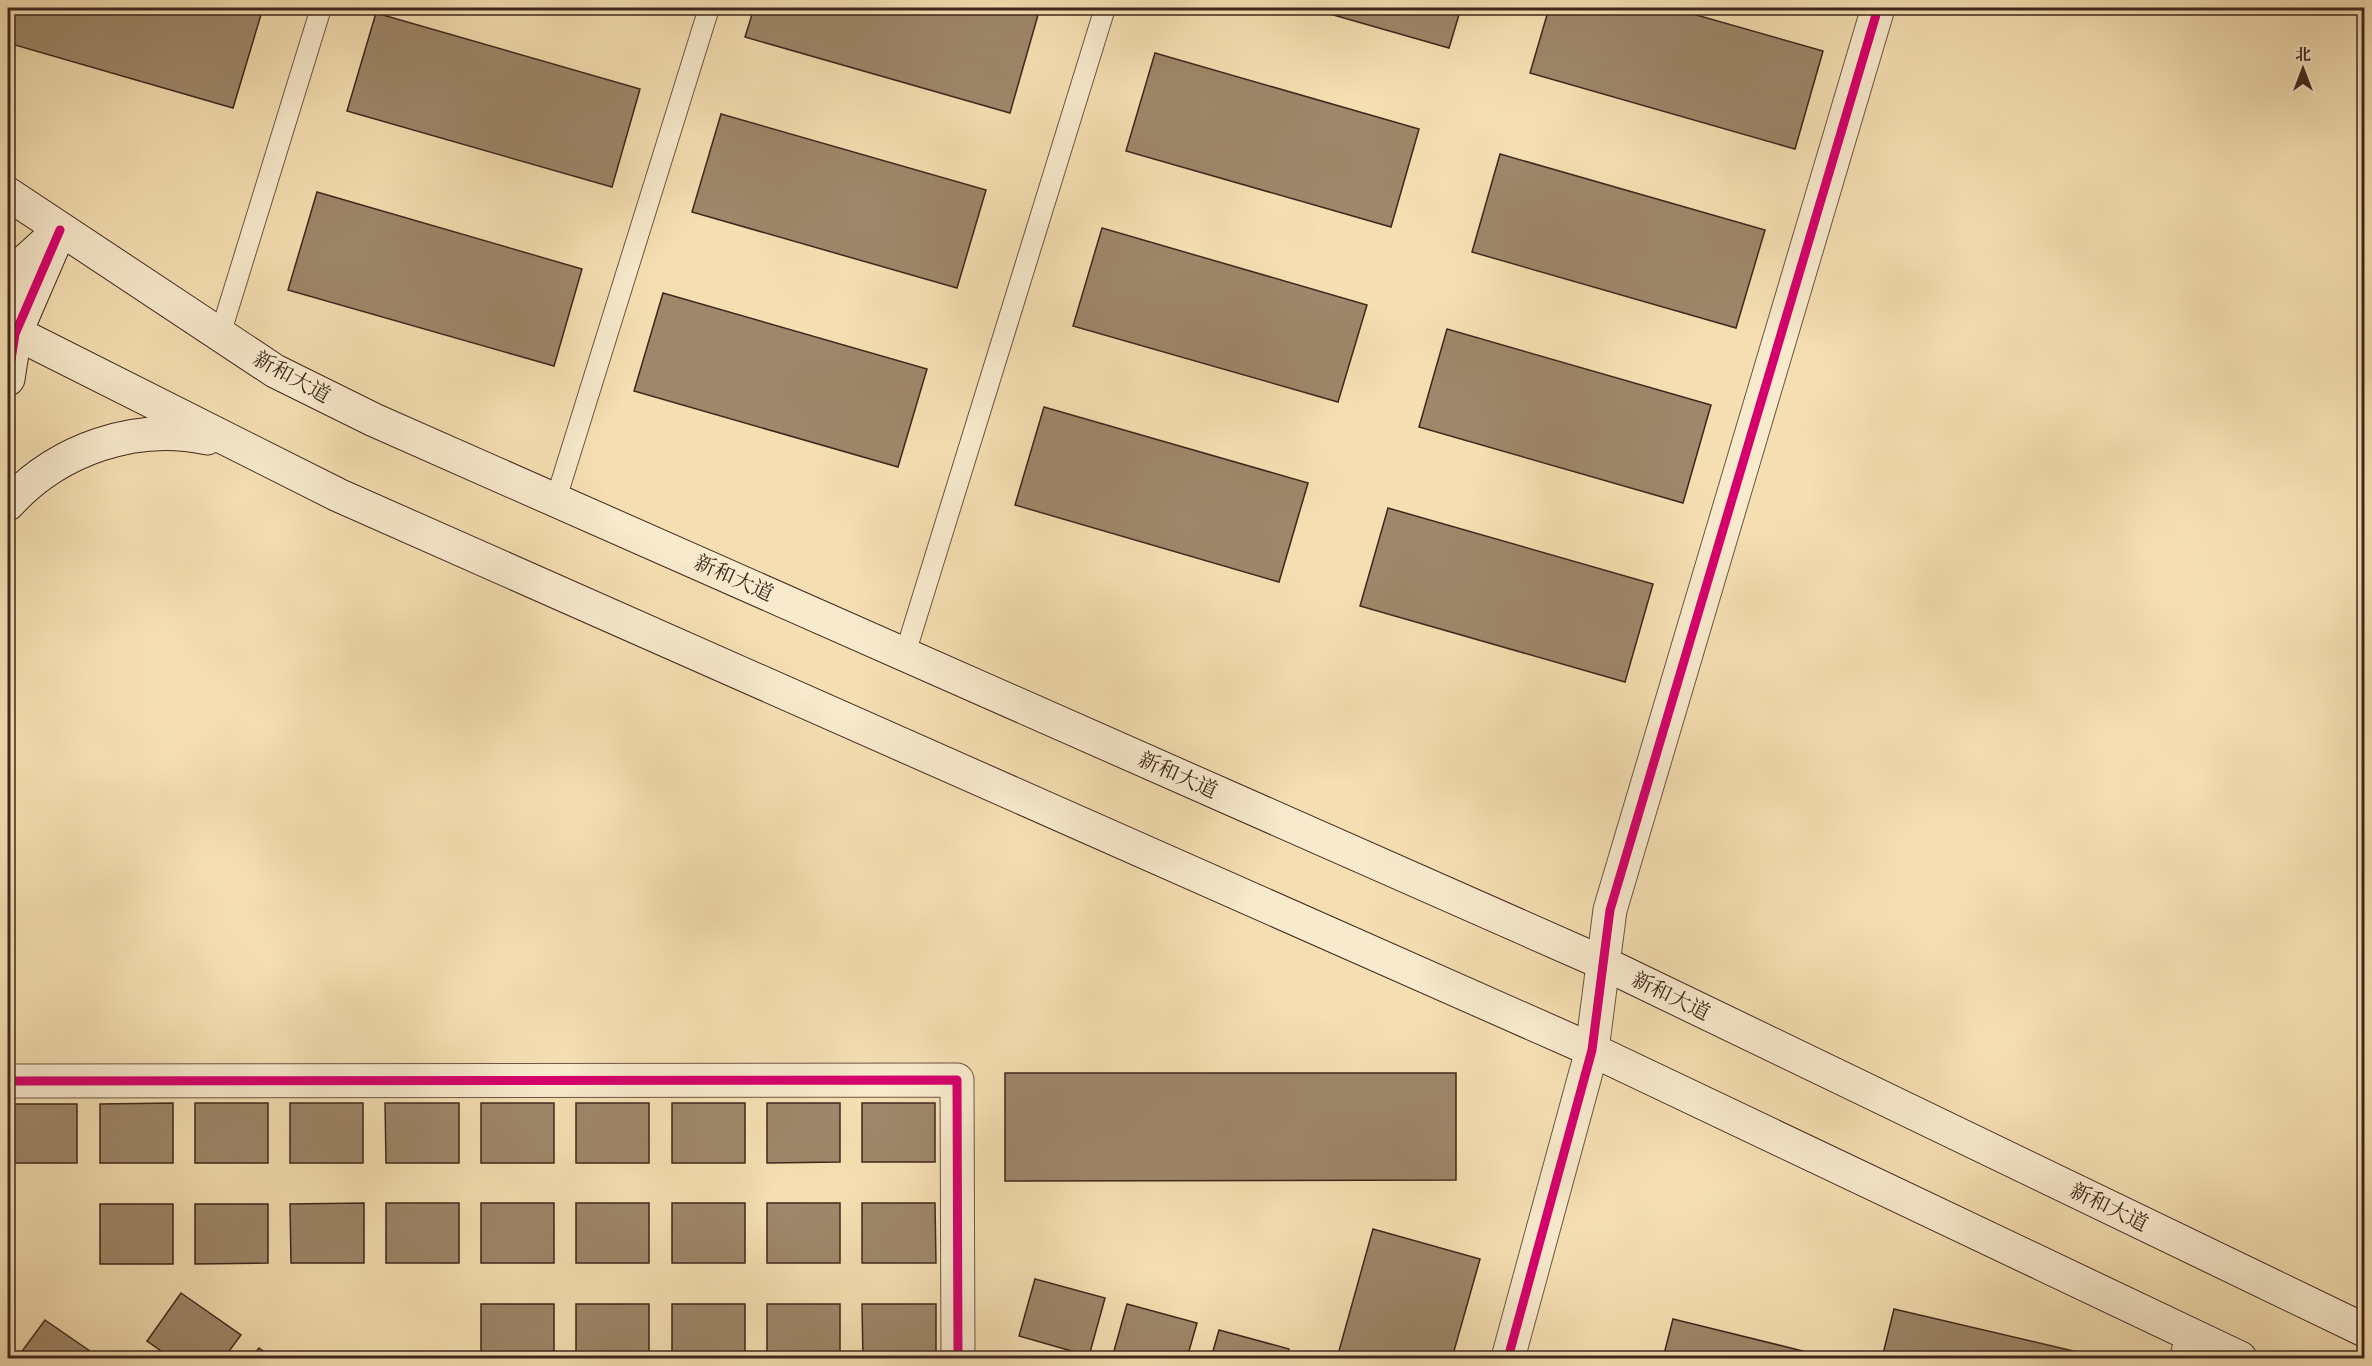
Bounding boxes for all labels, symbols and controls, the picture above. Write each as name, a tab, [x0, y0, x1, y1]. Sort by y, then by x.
north arrow	[2273, 39, 2333, 99]
text: 北	[2295, 44, 2311, 65]
street label: 新和大道	[249, 344, 336, 409]
street label: 新和大道	[690, 548, 778, 607]
street label: 新和大道	[1134, 745, 1222, 804]
street label: 新和大道	[1628, 965, 1715, 1026]
street label: 新和大道	[2066, 1176, 2153, 1237]

